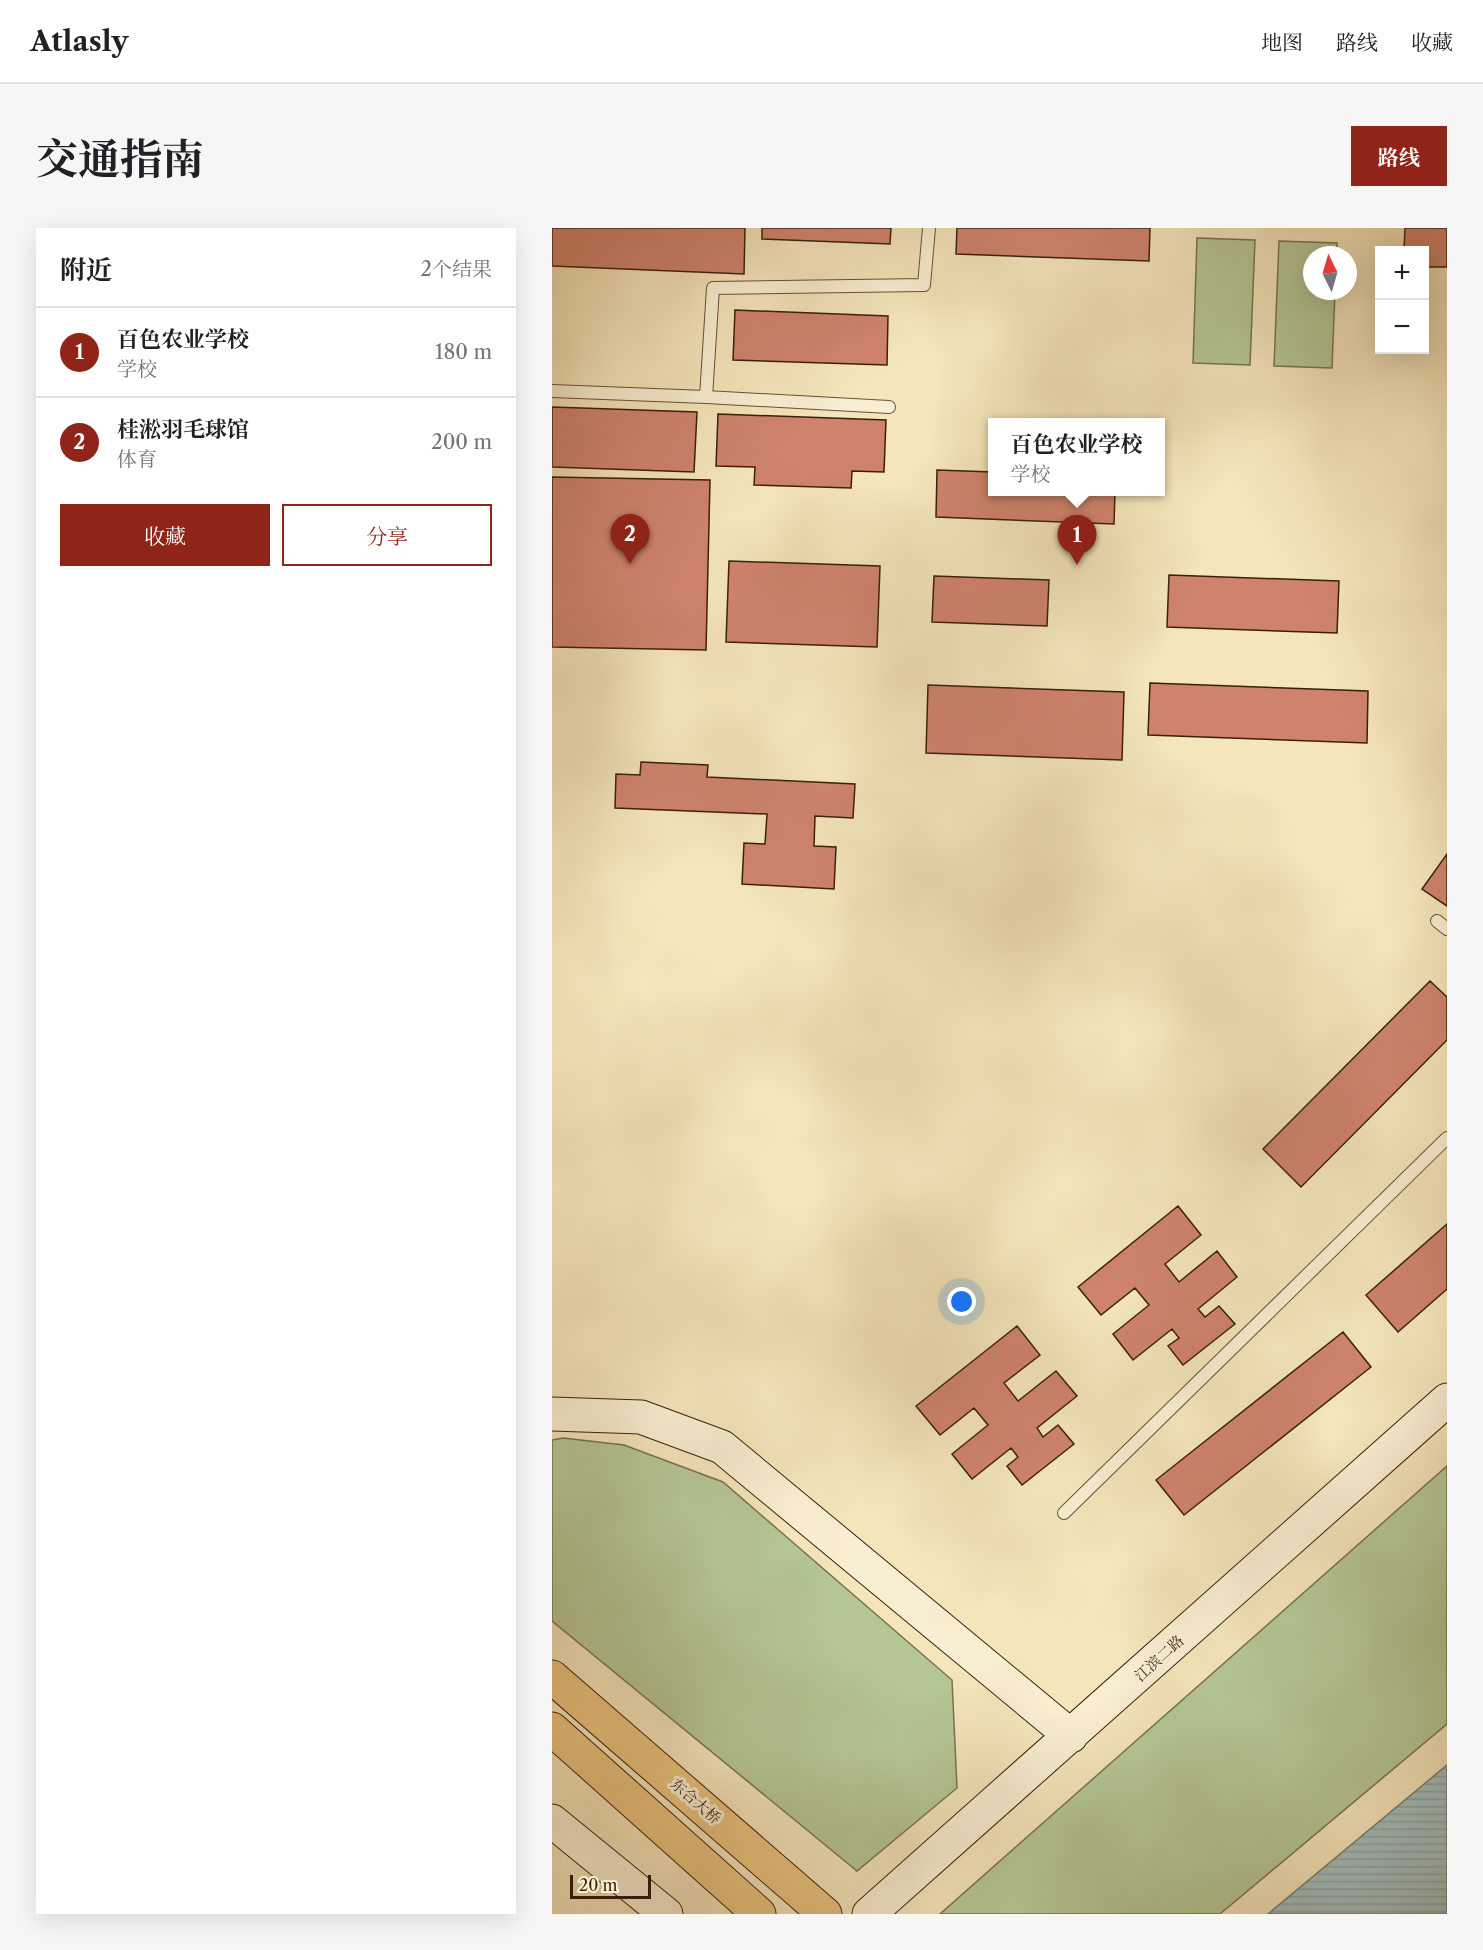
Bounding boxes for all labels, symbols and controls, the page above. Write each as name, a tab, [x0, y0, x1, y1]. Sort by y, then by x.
text: Atlasly	[30, 24, 129, 58]
text: 地图	[1261, 30, 1303, 55]
text: 路线	[1336, 30, 1378, 55]
text: 收藏	[1411, 30, 1453, 55]
button: 路线	[1351, 126, 1447, 186]
text: 交通指南	[36, 133, 204, 185]
north arrow	[1303, 246, 1357, 300]
map controls	[1375, 246, 1429, 354]
button: +	[1375, 246, 1429, 300]
text: 附近	[60, 254, 112, 286]
text: 2个结果	[421, 257, 492, 281]
button: −	[1375, 300, 1429, 354]
text: 百色农业学校	[117, 326, 249, 353]
text: 1	[75, 340, 84, 364]
text: 180 m	[435, 340, 492, 364]
text: 学校	[117, 357, 157, 381]
text: 桂淞羽毛球馆	[117, 416, 249, 443]
popup	[988, 418, 1165, 496]
text: 2	[74, 430, 85, 454]
text: 200 m	[431, 430, 492, 454]
text: 百色农业学校	[1010, 431, 1143, 458]
text: 体育	[117, 447, 157, 471]
text: 学校	[1010, 462, 1050, 486]
button: 收藏	[60, 504, 270, 566]
button: 分享	[282, 504, 492, 566]
pin: 2	[610, 514, 650, 564]
pin: 1	[1058, 516, 1096, 565]
your location	[947, 1287, 976, 1316]
street label: 江滨二路	[1130, 1631, 1188, 1685]
street label: 东合大桥	[667, 1774, 725, 1828]
scale bar	[570, 1872, 651, 1900]
text: 20 m	[579, 1875, 618, 1895]

